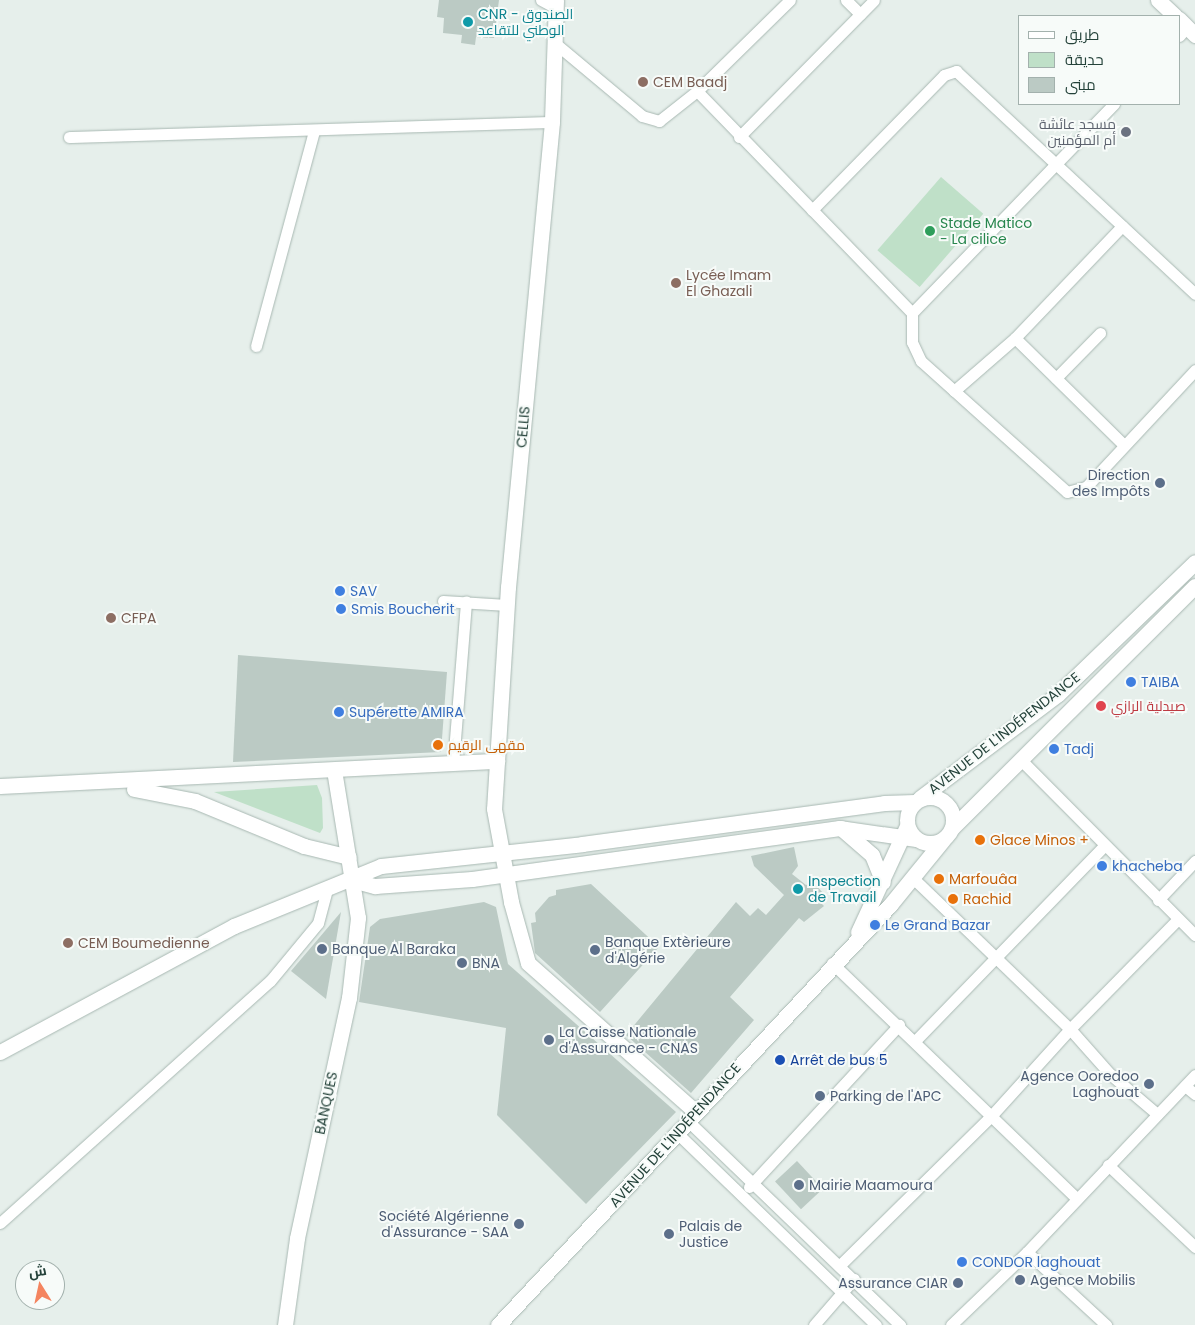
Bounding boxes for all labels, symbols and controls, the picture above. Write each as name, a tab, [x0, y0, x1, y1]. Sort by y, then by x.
place label: CNR - الصندوق الوطني للتقاعد	[478, 6, 573, 38]
legend	[1018, 15, 1180, 105]
marker: CNR - الصندوق الوطني للتقاعد	[462, 16, 474, 28]
text: طريق	[1065, 24, 1099, 45]
text: حديقة	[1065, 49, 1104, 70]
place label: CEM Baadj	[653, 74, 727, 90]
text: مبنى	[1065, 74, 1096, 95]
marker: CEM Baadj	[637, 76, 649, 88]
place label: مسجد عائشة أم المؤمنين	[1039, 116, 1116, 148]
marker: مسجد عائشة أم المؤمنين	[1120, 126, 1132, 138]
place label: Stade Matico - La cilice	[940, 215, 1032, 248]
marker: Stade Matico - La cilice	[924, 225, 936, 237]
place label: Lycée Imam El Ghazali	[686, 267, 771, 300]
marker: Lycée Imam El Ghazali	[670, 277, 682, 289]
street label: CELLIS	[513, 405, 533, 449]
place label: Direction des Impôts	[1072, 467, 1150, 500]
marker: Direction des Impôts	[1154, 477, 1166, 489]
place label: SAV	[350, 583, 377, 599]
marker: SAV	[334, 585, 346, 597]
place label: Smis Boucherit	[351, 601, 455, 617]
marker: Smis Boucherit	[335, 603, 347, 615]
place label: CFPA	[121, 610, 156, 626]
marker: CFPA	[105, 612, 117, 624]
street label: AVENUE DE L'INDÉPENDANCE	[925, 668, 1083, 798]
place label: TAIBA	[1141, 674, 1179, 690]
marker: TAIBA	[1125, 676, 1137, 688]
place label: صيدلية الرازي	[1111, 698, 1186, 714]
marker: صيدلية الرازي	[1095, 700, 1107, 712]
place label: Supérette AMIRA	[349, 704, 464, 720]
marker: Supérette AMIRA	[333, 706, 345, 718]
place label: مقهى الرقيم	[448, 737, 525, 753]
marker: مقهى الرقيم	[432, 739, 444, 751]
place label: Tadj	[1064, 741, 1094, 757]
marker: Tadj	[1048, 743, 1060, 755]
place label: Glace Minos +	[990, 832, 1089, 848]
marker: Glace Minos +	[974, 834, 986, 846]
place label: khacheba	[1112, 858, 1183, 874]
marker: khacheba	[1096, 860, 1108, 872]
place label: Marfouâa	[949, 871, 1017, 887]
place label: Inspection de Travail	[808, 873, 881, 906]
marker: Marfouâa	[933, 873, 945, 885]
marker: Inspection de Travail	[792, 883, 804, 895]
place label: Rachid	[963, 891, 1011, 907]
marker: Rachid	[947, 893, 959, 905]
place label: Le Grand Bazar	[885, 917, 990, 933]
marker: Le Grand Bazar	[869, 919, 881, 931]
place label: Banque Extèrieure d'Algérie	[605, 934, 731, 966]
place label: CEM Boumedienne	[78, 935, 210, 951]
marker: CEM Boumedienne	[62, 937, 74, 949]
place label: Banque Al Baraka	[332, 941, 456, 957]
marker: Banque Al Baraka	[316, 943, 328, 955]
marker: Banque Extèrieure d'Algérie	[589, 944, 601, 956]
place label: BNA	[472, 955, 500, 971]
marker: BNA	[456, 957, 468, 969]
place label: La Caisse Nationale d'Assurance - CNAS	[559, 1024, 698, 1056]
marker: La Caisse Nationale d'Assurance - CNAS	[543, 1034, 555, 1046]
place label: Arrêt de bus 5	[790, 1052, 888, 1068]
marker: Arrêt de bus 5	[774, 1054, 786, 1066]
street label: AVENUE DE L'INDÉPENDANCE	[606, 1060, 744, 1210]
place label: Agence Ooredoo Laghouat	[1020, 1068, 1139, 1100]
street label: BANQUES	[311, 1070, 341, 1136]
marker: Agence Ooredoo Laghouat	[1143, 1078, 1155, 1090]
place label: Parking de l'APC	[830, 1088, 942, 1104]
marker: Parking de l'APC	[814, 1090, 826, 1102]
place label: Mairie Maamoura	[809, 1177, 933, 1193]
marker: Mairie Maamoura	[793, 1179, 805, 1191]
place label: Société Algérienne d'Assurance - SAA	[379, 1208, 509, 1240]
marker: Société Algérienne d'Assurance - SAA	[513, 1218, 525, 1230]
place label: Palais de Justice	[679, 1218, 742, 1250]
marker: Palais de Justice	[663, 1228, 675, 1240]
place label: CONDOR laghouat	[972, 1254, 1101, 1270]
marker: CONDOR laghouat	[956, 1256, 968, 1268]
north arrow	[15, 1260, 65, 1310]
text: ش	[27, 1260, 48, 1283]
place label: Agence Mobilis	[1030, 1272, 1136, 1288]
marker: Agence Mobilis	[1014, 1274, 1026, 1286]
place label: Assurance CIAR	[838, 1275, 948, 1291]
marker: Assurance CIAR	[952, 1277, 964, 1289]

